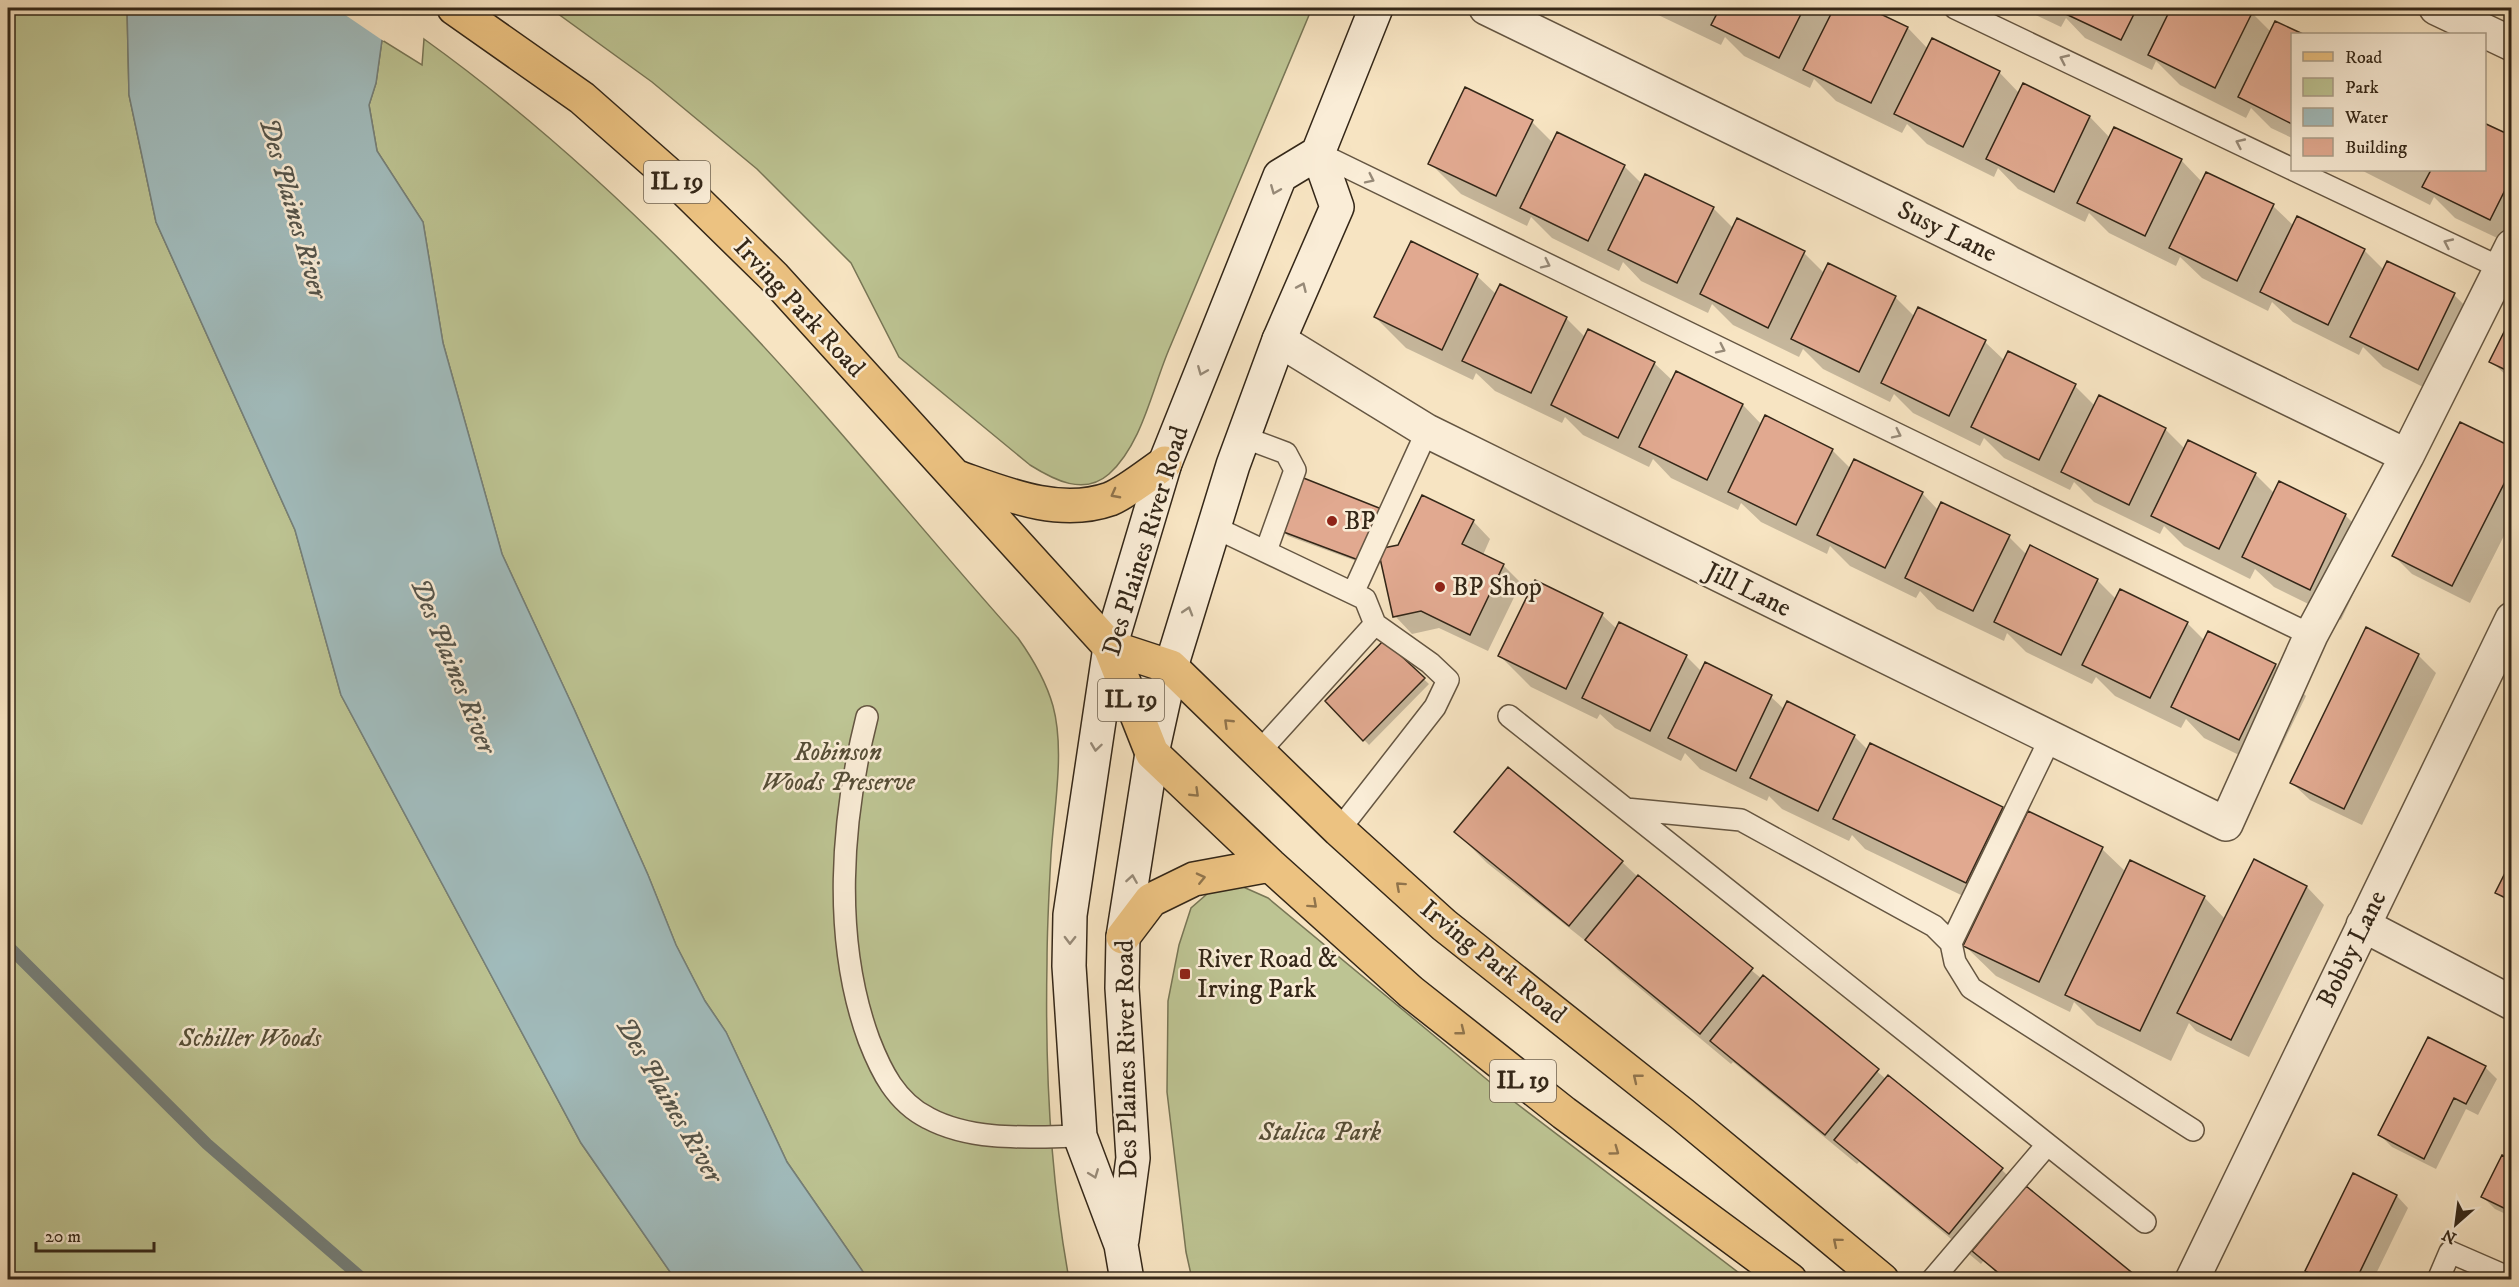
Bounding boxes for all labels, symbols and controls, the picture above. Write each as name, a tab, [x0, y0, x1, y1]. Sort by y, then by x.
legend	[2291, 33, 2486, 171]
text: Road	[2345, 47, 2382, 69]
one-way arrow	[2059, 55, 2070, 67]
text: Park	[2345, 77, 2379, 99]
text: Water	[2344, 107, 2388, 129]
water label: Des Plaines River	[251, 114, 336, 304]
text: Building	[2345, 137, 2407, 159]
one-way arrow	[2235, 139, 2246, 151]
road number: IL 19	[644, 161, 710, 203]
one-way arrow	[1364, 172, 1375, 183]
one-way arrow	[1270, 183, 1282, 194]
street label: Susy Lane	[1892, 194, 2002, 270]
street label: Irving Park Road	[726, 231, 872, 385]
one-way arrow	[2444, 238, 2455, 250]
one-way arrow	[1539, 257, 1550, 268]
one-way arrow	[1295, 282, 1307, 293]
one-way arrow	[1715, 342, 1726, 354]
one-way arrow	[1197, 364, 1209, 375]
street label: Des Plaines River Road	[1095, 422, 1197, 660]
one-way arrow	[1890, 427, 1901, 439]
one-way arrow	[1111, 487, 1121, 498]
place label: BP	[1344, 505, 1375, 538]
marker: BP	[1325, 514, 1339, 528]
street label: Jill Lane	[1698, 554, 1796, 625]
place label: BP Shop	[1452, 571, 1542, 604]
water label: Des Plaines River	[402, 573, 505, 761]
marker: BP Shop	[1433, 580, 1447, 594]
one-way arrow	[1181, 606, 1193, 617]
road number: IL 19	[1098, 679, 1164, 721]
one-way arrow	[1225, 719, 1236, 730]
park label: Robinson Woods Preserve	[761, 736, 916, 799]
one-way arrow	[1091, 742, 1103, 751]
one-way arrow	[1187, 786, 1198, 797]
one-way arrow	[1196, 872, 1206, 885]
one-way arrow	[1126, 874, 1138, 883]
one-way arrow	[1397, 882, 1407, 893]
street label: Bobby Lane	[2310, 885, 2394, 1013]
street label: Irving Park Road	[1413, 893, 1573, 1031]
one-way arrow	[1306, 897, 1317, 908]
one-way arrow	[1063, 935, 1076, 944]
street label: Des Plaines River Road	[1108, 939, 1146, 1179]
place label: River Road & Irving Park	[1197, 943, 1338, 1006]
marker: River Road & Irving Park	[1178, 967, 1192, 981]
water label: Des Plaines River	[608, 1011, 731, 1191]
park label: Schiller Woods	[178, 1022, 322, 1055]
one-way arrow	[1454, 1024, 1465, 1035]
road number: IL 19	[1490, 1060, 1556, 1102]
one-way arrow	[1632, 1074, 1643, 1085]
park label: Stalica Park	[1258, 1116, 1381, 1149]
one-way arrow	[1609, 1144, 1620, 1155]
one-way arrow	[1087, 1168, 1099, 1179]
north arrow	[2426, 1194, 2486, 1254]
scale bar	[36, 1215, 154, 1253]
text: N	[2439, 1224, 2460, 1248]
text: 20 m	[45, 1226, 81, 1248]
one-way arrow	[1833, 1239, 1844, 1250]

